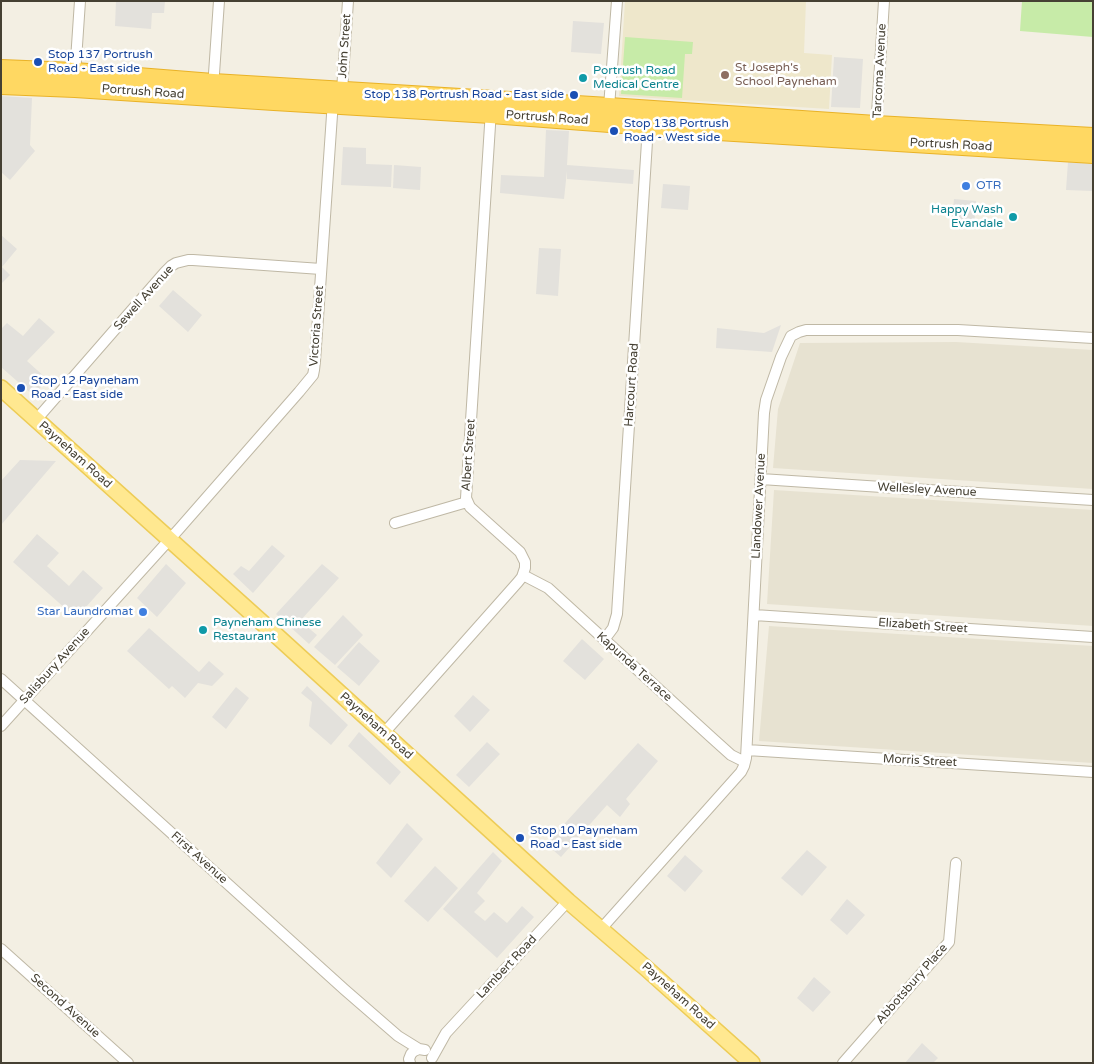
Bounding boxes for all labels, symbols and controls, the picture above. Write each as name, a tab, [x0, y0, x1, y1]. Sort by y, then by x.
street label: John Street	[336, 13, 354, 79]
street label: Tarcoma Avenue	[870, 23, 890, 119]
place label: Stop 137 Portrush Road - East side	[48, 48, 153, 76]
marker: Stop 137 Portrush Road - East side	[32, 56, 44, 68]
place label: St Joseph's School Payneham	[735, 61, 837, 89]
place label: Portrush Road Medical Centre	[593, 64, 679, 92]
marker: St Joseph's School Payneham	[719, 69, 731, 81]
marker: Portrush Road Medical Centre	[577, 72, 589, 84]
street label: Portrush Road	[101, 82, 185, 102]
place label: Stop 138 Portrush Road - East side	[364, 88, 564, 102]
marker: Stop 138 Portrush Road - East side	[568, 89, 580, 101]
street label: Portrush Road	[505, 108, 589, 128]
place label: Stop 138 Portrush Road - West side	[624, 117, 729, 145]
marker: Stop 138 Portrush Road - West side	[608, 125, 620, 137]
street label: Portrush Road	[909, 136, 993, 154]
place label: OTR	[976, 179, 1001, 193]
marker: OTR	[960, 180, 972, 192]
place label: Happy Wash Evandale	[931, 203, 1003, 231]
marker: Happy Wash Evandale	[1007, 211, 1019, 223]
street label: Sewell Avenue	[111, 263, 177, 333]
street label: Victoria Street	[307, 285, 327, 367]
street label: Harcourt Road	[622, 343, 642, 427]
place label: Stop 12 Payneham Road - East side	[31, 374, 139, 402]
marker: Stop 12 Payneham Road - East side	[15, 382, 27, 394]
street label: Payneham Road	[36, 418, 114, 492]
street label: Albert Street	[459, 418, 479, 492]
street label: Llandower Avenue	[749, 453, 769, 559]
street label: Wellesley Avenue	[877, 480, 977, 500]
place label: Star Laundromat	[37, 605, 133, 619]
marker: Star Laundromat	[137, 606, 149, 618]
place label: Payneham Chinese Restaurant	[213, 616, 321, 644]
street label: Elizabeth Street	[878, 616, 968, 636]
marker: Payneham Chinese Restaurant	[197, 624, 209, 636]
street label: Salisbury Avenue	[17, 625, 93, 707]
street label: Kapunda Terrace	[593, 629, 675, 705]
street label: Payneham Road	[337, 689, 415, 763]
street label: Morris Street	[883, 752, 957, 770]
place label: Stop 10 Payneham Road - East side	[530, 824, 638, 852]
street label: First Avenue	[168, 829, 230, 887]
marker: Stop 10 Payneham Road - East side	[514, 832, 526, 844]
street label: Lambert Road	[474, 932, 540, 1002]
street label: Abbotsbury Place	[873, 941, 951, 1027]
street label: Payneham Road	[639, 959, 717, 1033]
street label: Second Avenue	[27, 971, 103, 1041]

